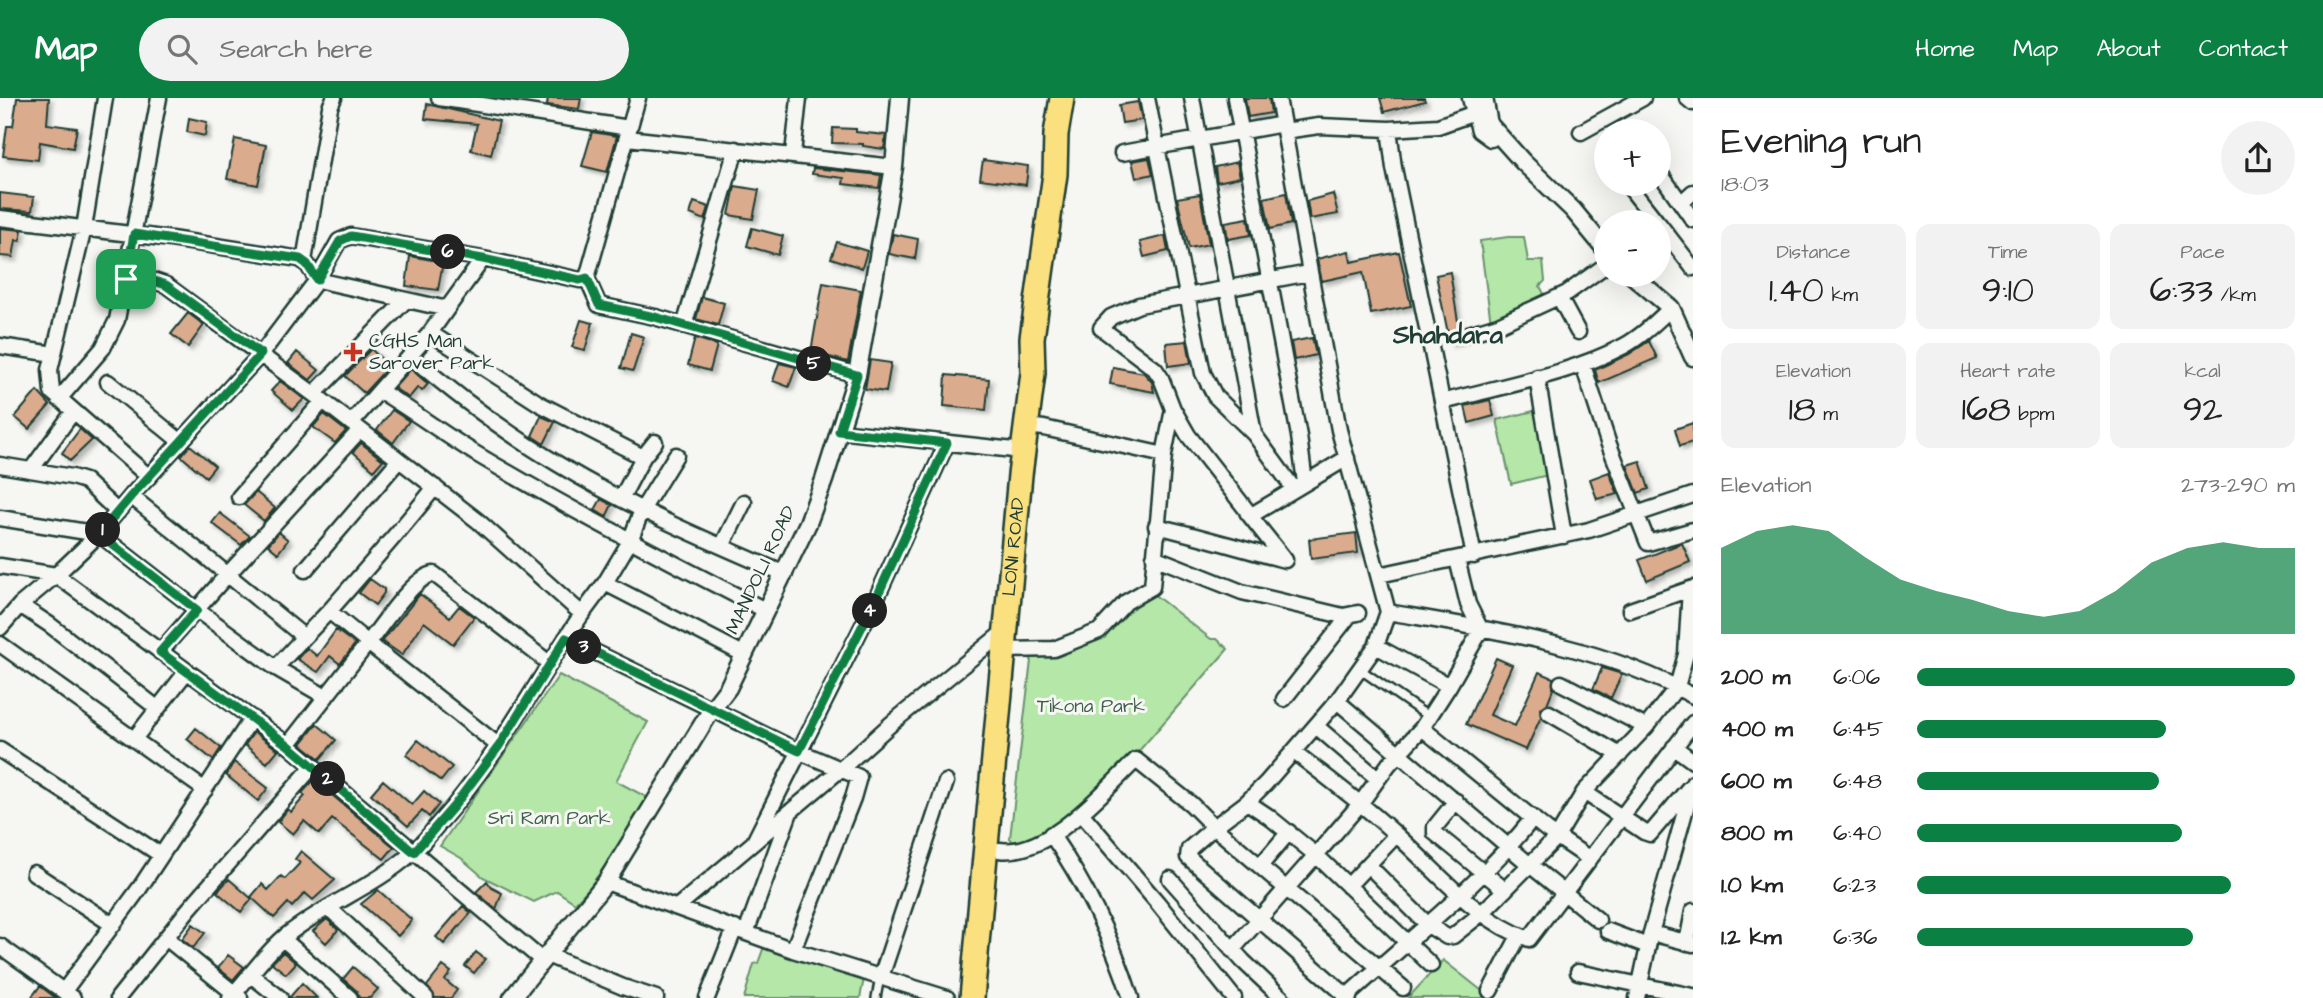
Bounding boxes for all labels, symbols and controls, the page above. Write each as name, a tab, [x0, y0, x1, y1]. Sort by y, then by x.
search box	[139, 18, 629, 81]
text: Map	[35, 26, 97, 72]
icon: search	[163, 30, 201, 68]
text: Search here	[219, 31, 373, 67]
text: Home	[1915, 32, 1975, 66]
text: Map	[2013, 32, 2058, 66]
text: About	[2096, 32, 2161, 66]
text: Contact	[2199, 32, 2288, 66]
text: Evening run	[1721, 116, 1922, 168]
map controls	[1594, 119, 1671, 287]
button: +	[1594, 119, 1671, 196]
button: share	[2221, 121, 2295, 195]
text: 18:03	[1721, 168, 1769, 200]
button: −	[1594, 210, 1671, 287]
pin: 6	[430, 234, 466, 270]
text: 6	[442, 238, 453, 265]
text: Distance	[1776, 239, 1850, 266]
text: Time	[1988, 239, 2028, 266]
text: Pace	[2181, 239, 2225, 266]
pin	[96, 249, 156, 309]
icon: arrive	[107, 260, 145, 298]
text: 1.40	[1769, 266, 1824, 315]
text: 9:10	[1982, 266, 2034, 315]
text: 6:33	[2150, 266, 2213, 315]
text: km	[1824, 282, 1858, 309]
text: /km	[2213, 282, 2256, 309]
district label: Shahdara	[1392, 317, 1504, 353]
place label: CGHS Man Sarover Park	[369, 328, 495, 377]
marker: CGHS Man Sarover Park	[343, 342, 363, 362]
pin: 5	[796, 346, 832, 382]
text: 5	[807, 350, 820, 377]
text: Elevation	[1776, 358, 1851, 385]
text: Heart rate	[1960, 358, 2056, 385]
text: kcal	[2184, 358, 2221, 385]
text: 18	[1789, 385, 1816, 434]
text: 168	[1962, 385, 2011, 434]
text: 92	[2183, 385, 2223, 434]
text: m	[1816, 401, 1838, 428]
text: bpm	[2011, 401, 2054, 428]
text: Elevation	[1721, 469, 1812, 501]
text: 273–290 m	[2181, 469, 2295, 501]
street label: LONI ROAD	[995, 496, 1031, 597]
street label: MANDOLI ROAD	[719, 501, 803, 639]
pin: 1	[86, 512, 120, 548]
text: 1	[101, 516, 104, 543]
pin: 4	[852, 594, 888, 628]
text: 4	[863, 597, 876, 624]
pin: 3	[566, 630, 602, 664]
text: 3	[579, 633, 588, 660]
text: 200 m	[1721, 661, 1790, 693]
text: 6:06	[1833, 661, 1880, 693]
park label: Tikona Park	[1037, 693, 1145, 720]
text: 400 m	[1721, 713, 1793, 745]
text: 6:45	[1833, 713, 1883, 745]
pin: 2	[310, 762, 346, 796]
text: 2	[322, 765, 333, 792]
text: 600 m	[1721, 765, 1792, 797]
text: 6:48	[1833, 765, 1882, 797]
park label: Sri Ram Park	[488, 805, 611, 832]
text: 800 m	[1721, 817, 1792, 849]
text: 6:40	[1833, 817, 1881, 849]
text: 1.0 km	[1721, 869, 1783, 901]
text: 6:23	[1833, 869, 1876, 901]
text: 1.2 km	[1721, 921, 1782, 953]
text: 6:36	[1833, 921, 1877, 953]

